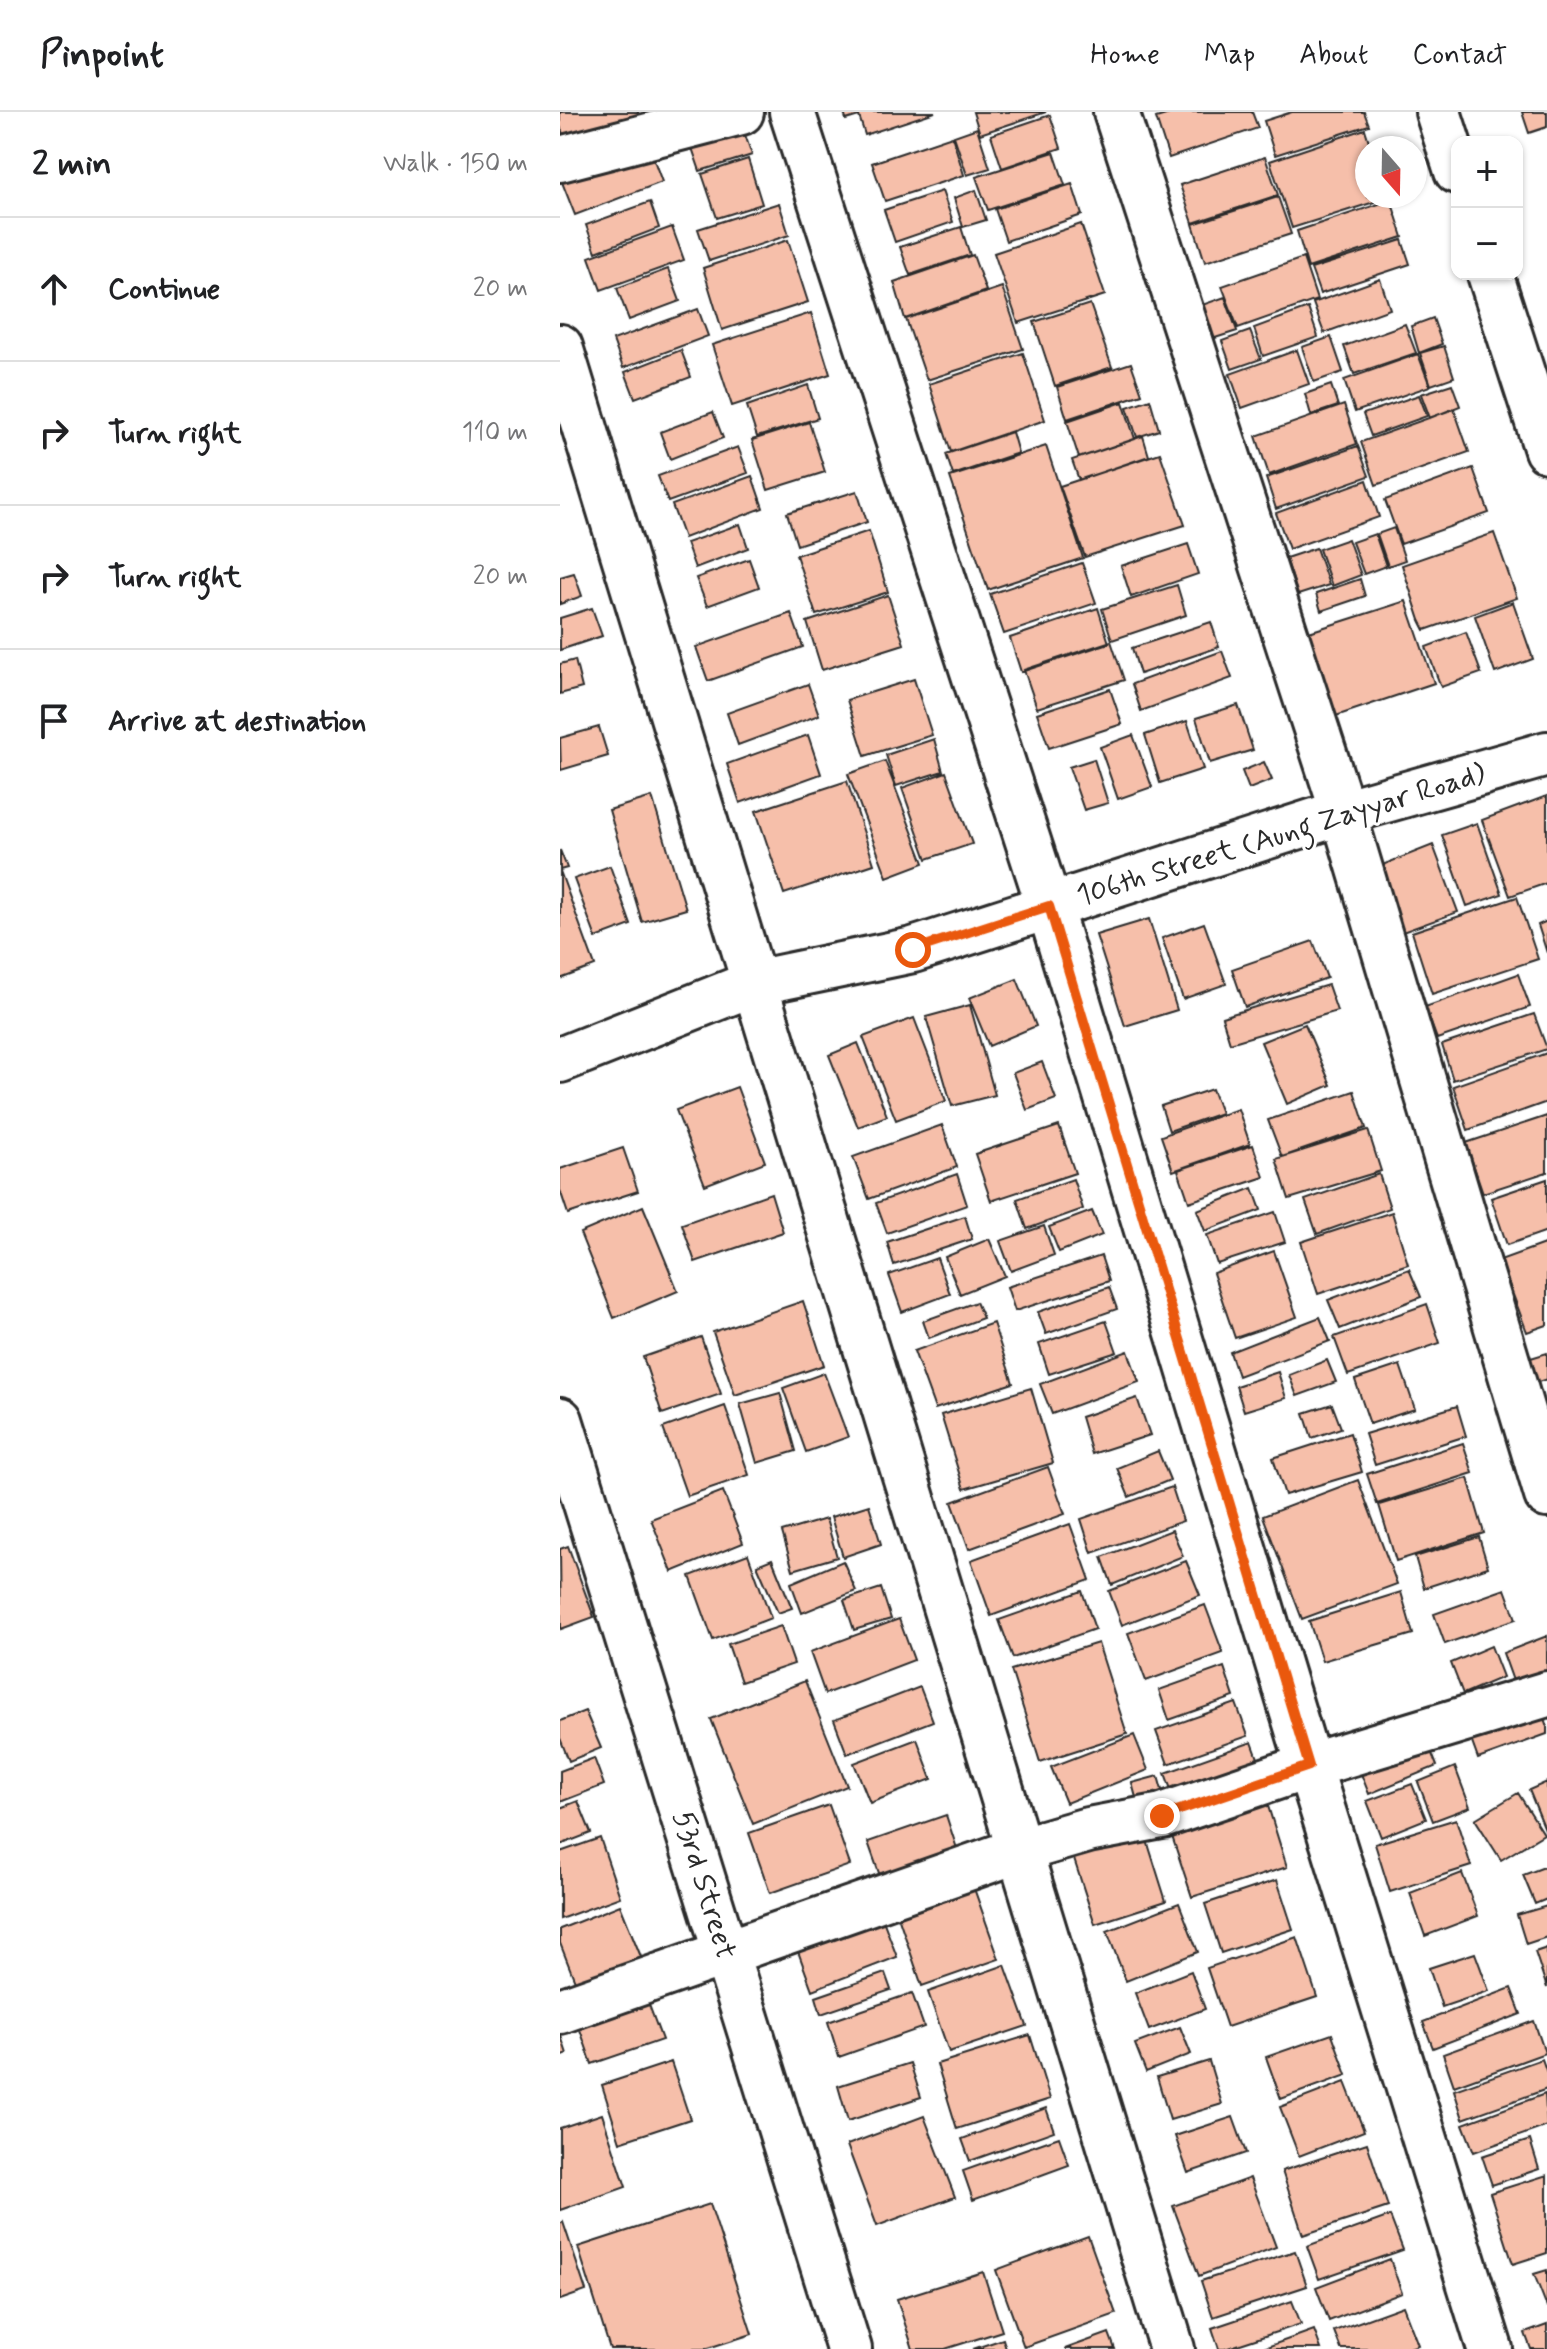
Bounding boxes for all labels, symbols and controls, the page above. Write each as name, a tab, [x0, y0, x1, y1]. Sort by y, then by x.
text: Pinpoint	[40, 31, 164, 80]
text: Home	[1090, 37, 1160, 74]
text: Map	[1204, 37, 1255, 74]
text: About	[1299, 37, 1368, 74]
text: Contact	[1412, 37, 1507, 74]
north arrow	[1355, 136, 1427, 208]
map controls	[1451, 136, 1523, 280]
button: +	[1451, 136, 1523, 208]
text: 2 min	[32, 142, 112, 187]
text: Walk · 150 m	[383, 147, 528, 181]
button: −	[1451, 208, 1523, 280]
icon: ahead	[32, 267, 76, 311]
text: Continue	[108, 270, 220, 309]
text: 20 m	[473, 272, 528, 306]
icon: right	[32, 411, 76, 455]
text: Turn right	[108, 414, 241, 453]
text: 110 m	[462, 416, 528, 450]
icon: right	[32, 555, 76, 599]
text: Turn right	[108, 558, 241, 597]
text: 20 m	[473, 560, 528, 594]
icon: arrive	[32, 699, 76, 743]
text: Arrive at destination	[108, 702, 366, 741]
street label: 106th Street (Aung Zayyar Road)	[1072, 754, 1491, 919]
route start	[895, 932, 931, 968]
route end	[1144, 1798, 1180, 1834]
street label: 53rd Street	[663, 1806, 745, 1964]

